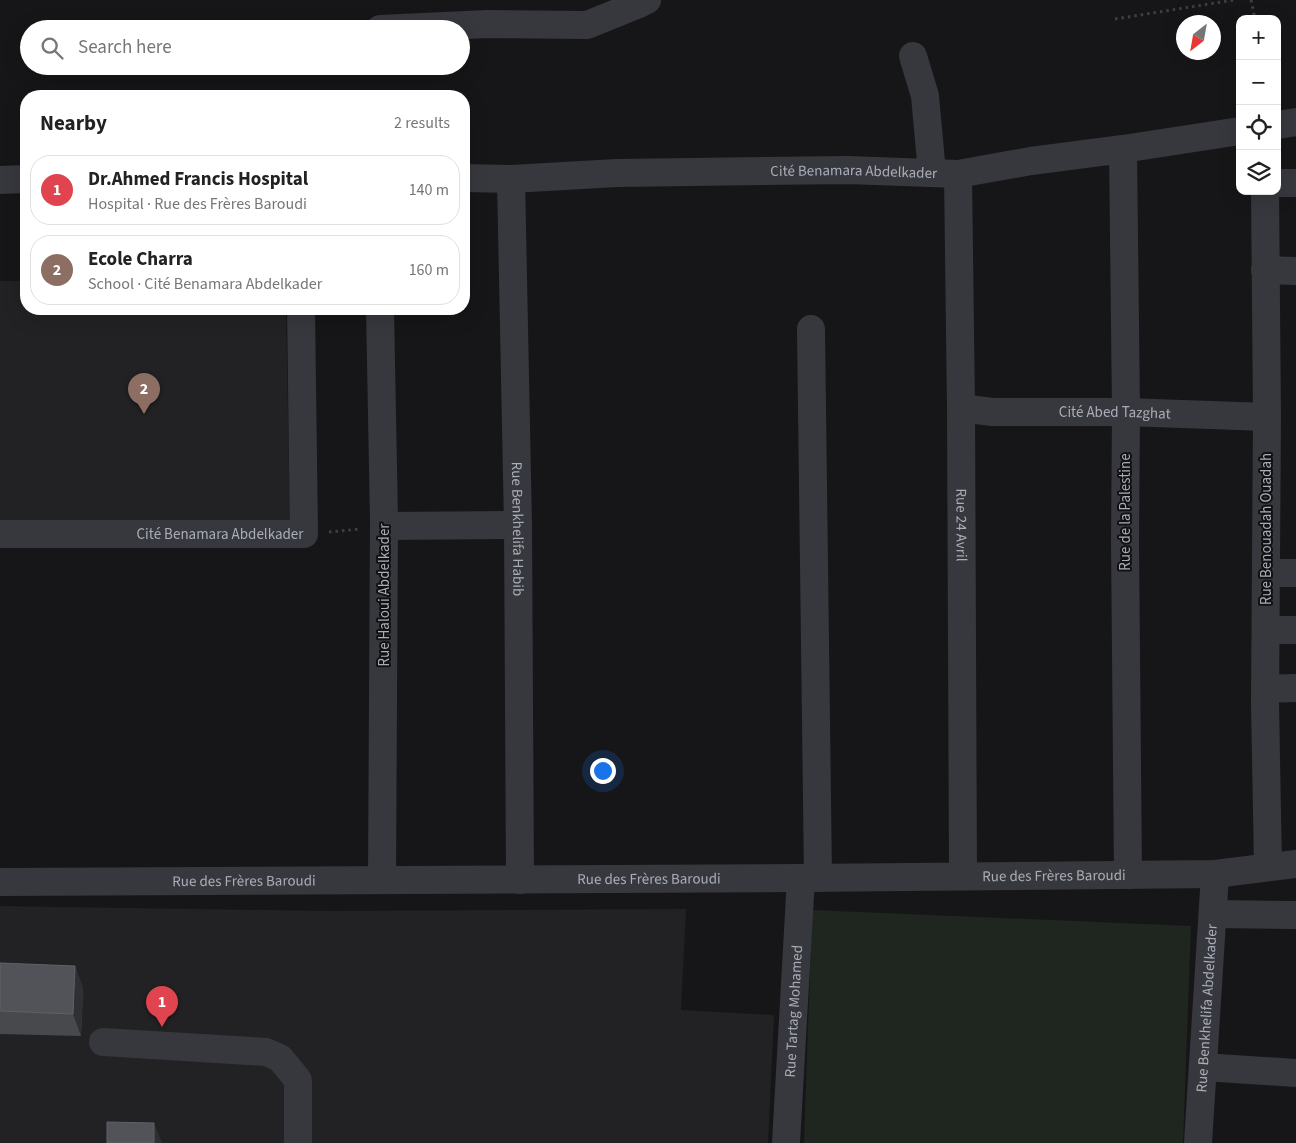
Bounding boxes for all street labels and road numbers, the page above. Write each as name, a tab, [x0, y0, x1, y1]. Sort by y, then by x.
street label: Cité Benamara Abdelkader	[770, 159, 938, 184]
street label: Cité Abed Tazghat	[1059, 402, 1171, 424]
street label: Rue de la Palestine	[1115, 453, 1136, 571]
street label: Rue Benouadah Ouadah	[1256, 453, 1277, 605]
street label: Rue Benkhelifa Habib	[506, 461, 529, 596]
street label: Rue 24 Avril	[951, 488, 972, 562]
street label: Rue Haloui Abdelkader	[374, 523, 395, 667]
street label: Cité Benamara Abdelkader	[136, 524, 304, 545]
street label: Rue des Frères Baroudi	[982, 864, 1126, 887]
street label: Rue des Frères Baroudi	[577, 868, 721, 890]
street label: Rue des Frères Baroudi	[172, 870, 316, 892]
street label: Rue Benkhelifa Abdelkader	[1191, 923, 1222, 1093]
street label: Rue Tartag Mohamed	[779, 944, 808, 1078]

